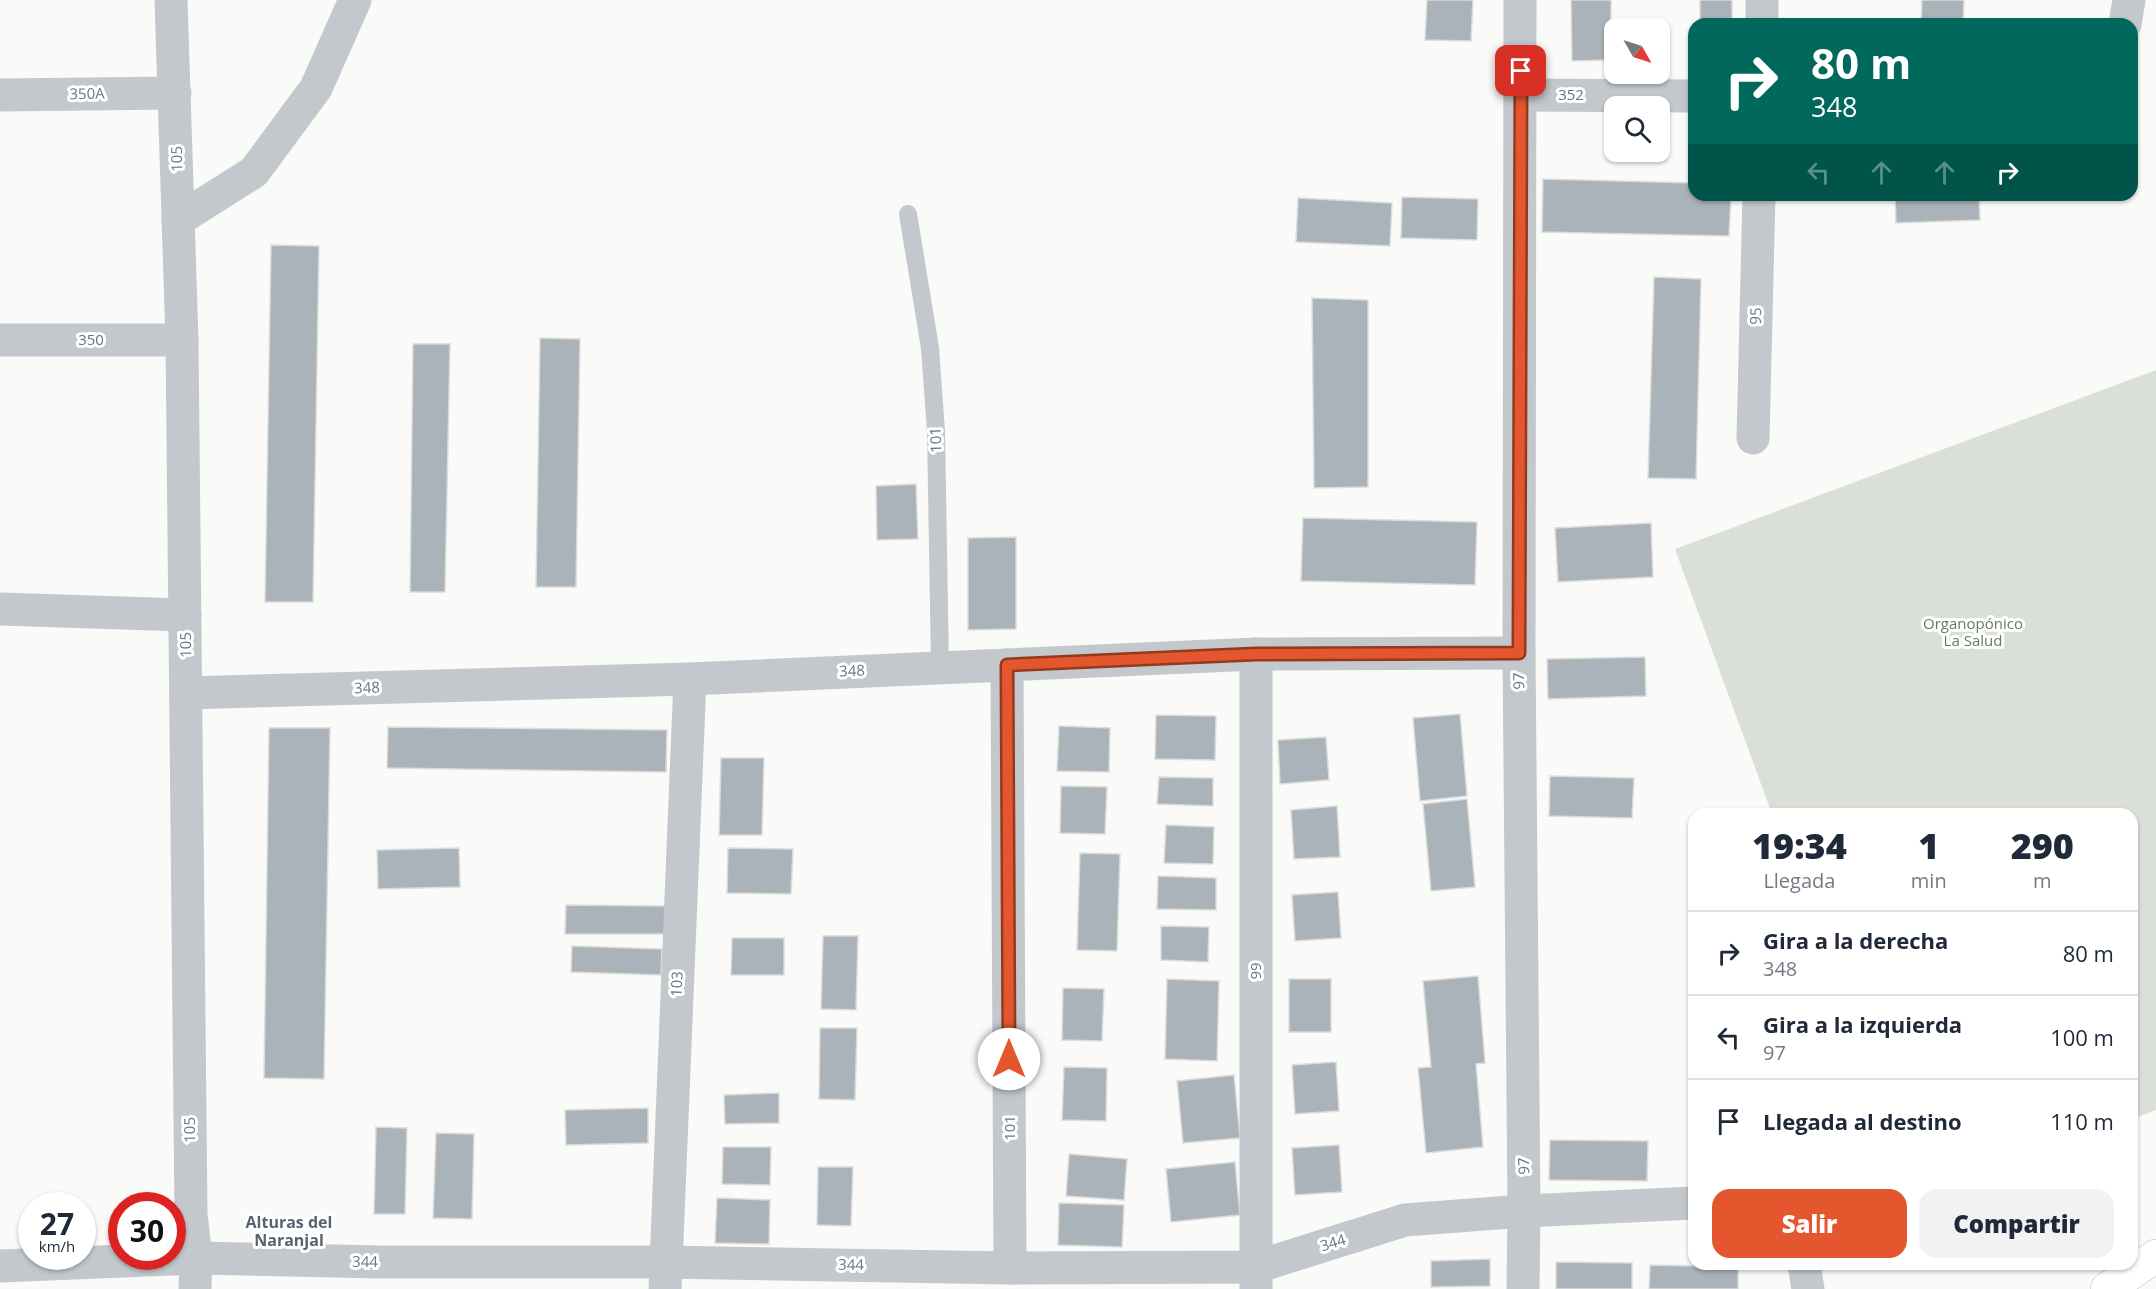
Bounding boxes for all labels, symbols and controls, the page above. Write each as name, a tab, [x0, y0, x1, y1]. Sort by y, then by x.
north arrow	[1604, 18, 1670, 84]
map controls	[1604, 18, 1670, 162]
text: 80 m	[1811, 34, 1911, 91]
icon: right	[1712, 42, 1790, 120]
pin	[1495, 45, 1546, 96]
icon: arrive	[1504, 54, 1537, 87]
street label: 350A	[69, 83, 105, 103]
street label: 352	[1558, 84, 1584, 104]
text: 348	[1811, 88, 1857, 125]
button: search	[1604, 96, 1670, 162]
street label: 105	[166, 146, 186, 172]
icon: left	[1802, 156, 1835, 189]
icon: ahead	[1865, 156, 1898, 189]
icon: ahead	[1928, 156, 1961, 189]
icon: right	[1991, 156, 2024, 189]
street label: 95	[1745, 307, 1765, 325]
street label: 350	[78, 329, 104, 349]
street label: 101	[925, 427, 945, 453]
park label: Organopónico La Salud	[1923, 613, 2023, 650]
street label: 105	[175, 632, 195, 658]
street label: 348	[839, 660, 865, 680]
street label: 97	[1508, 672, 1528, 690]
street label: 348	[354, 677, 380, 697]
text: 19:34	[1752, 821, 1847, 870]
text: 1	[1918, 821, 1939, 870]
text: 290	[2011, 821, 2074, 870]
text: Llegada	[1763, 867, 1835, 894]
text: min	[1911, 867, 1947, 894]
text: m	[2033, 867, 2052, 894]
text: Gira a la derecha	[1763, 925, 1948, 955]
icon: right	[1712, 937, 1745, 970]
text: 80 m	[2063, 938, 2114, 968]
text: 348	[1763, 955, 1797, 982]
street label: 99	[1245, 962, 1265, 980]
street label: 103	[666, 971, 686, 997]
text: Gira a la izquierda	[1763, 1009, 1962, 1039]
icon: left	[1712, 1021, 1745, 1054]
text: 100 m	[2050, 1022, 2114, 1052]
position arrow	[977, 1027, 1041, 1091]
text: 97	[1763, 1039, 1786, 1066]
icon: arrive	[1712, 1105, 1745, 1138]
text: Llegada al destino	[1763, 1106, 1962, 1136]
text: 110 m	[2050, 1106, 2114, 1136]
street label: 101	[999, 1115, 1019, 1141]
street label: 105	[179, 1117, 199, 1143]
street label: 97	[1513, 1157, 1533, 1175]
button: Salir	[1712, 1189, 1907, 1258]
button: Compartir	[1919, 1189, 2114, 1258]
speed limit sign: 30	[108, 1192, 186, 1270]
text: 27	[40, 1203, 74, 1244]
district label: Alturas del Naranjal	[246, 1211, 332, 1251]
street label: 344	[1317, 1229, 1348, 1255]
text: km/h	[39, 1236, 75, 1256]
street label: 344	[352, 1251, 378, 1271]
street label: 344	[838, 1254, 864, 1274]

